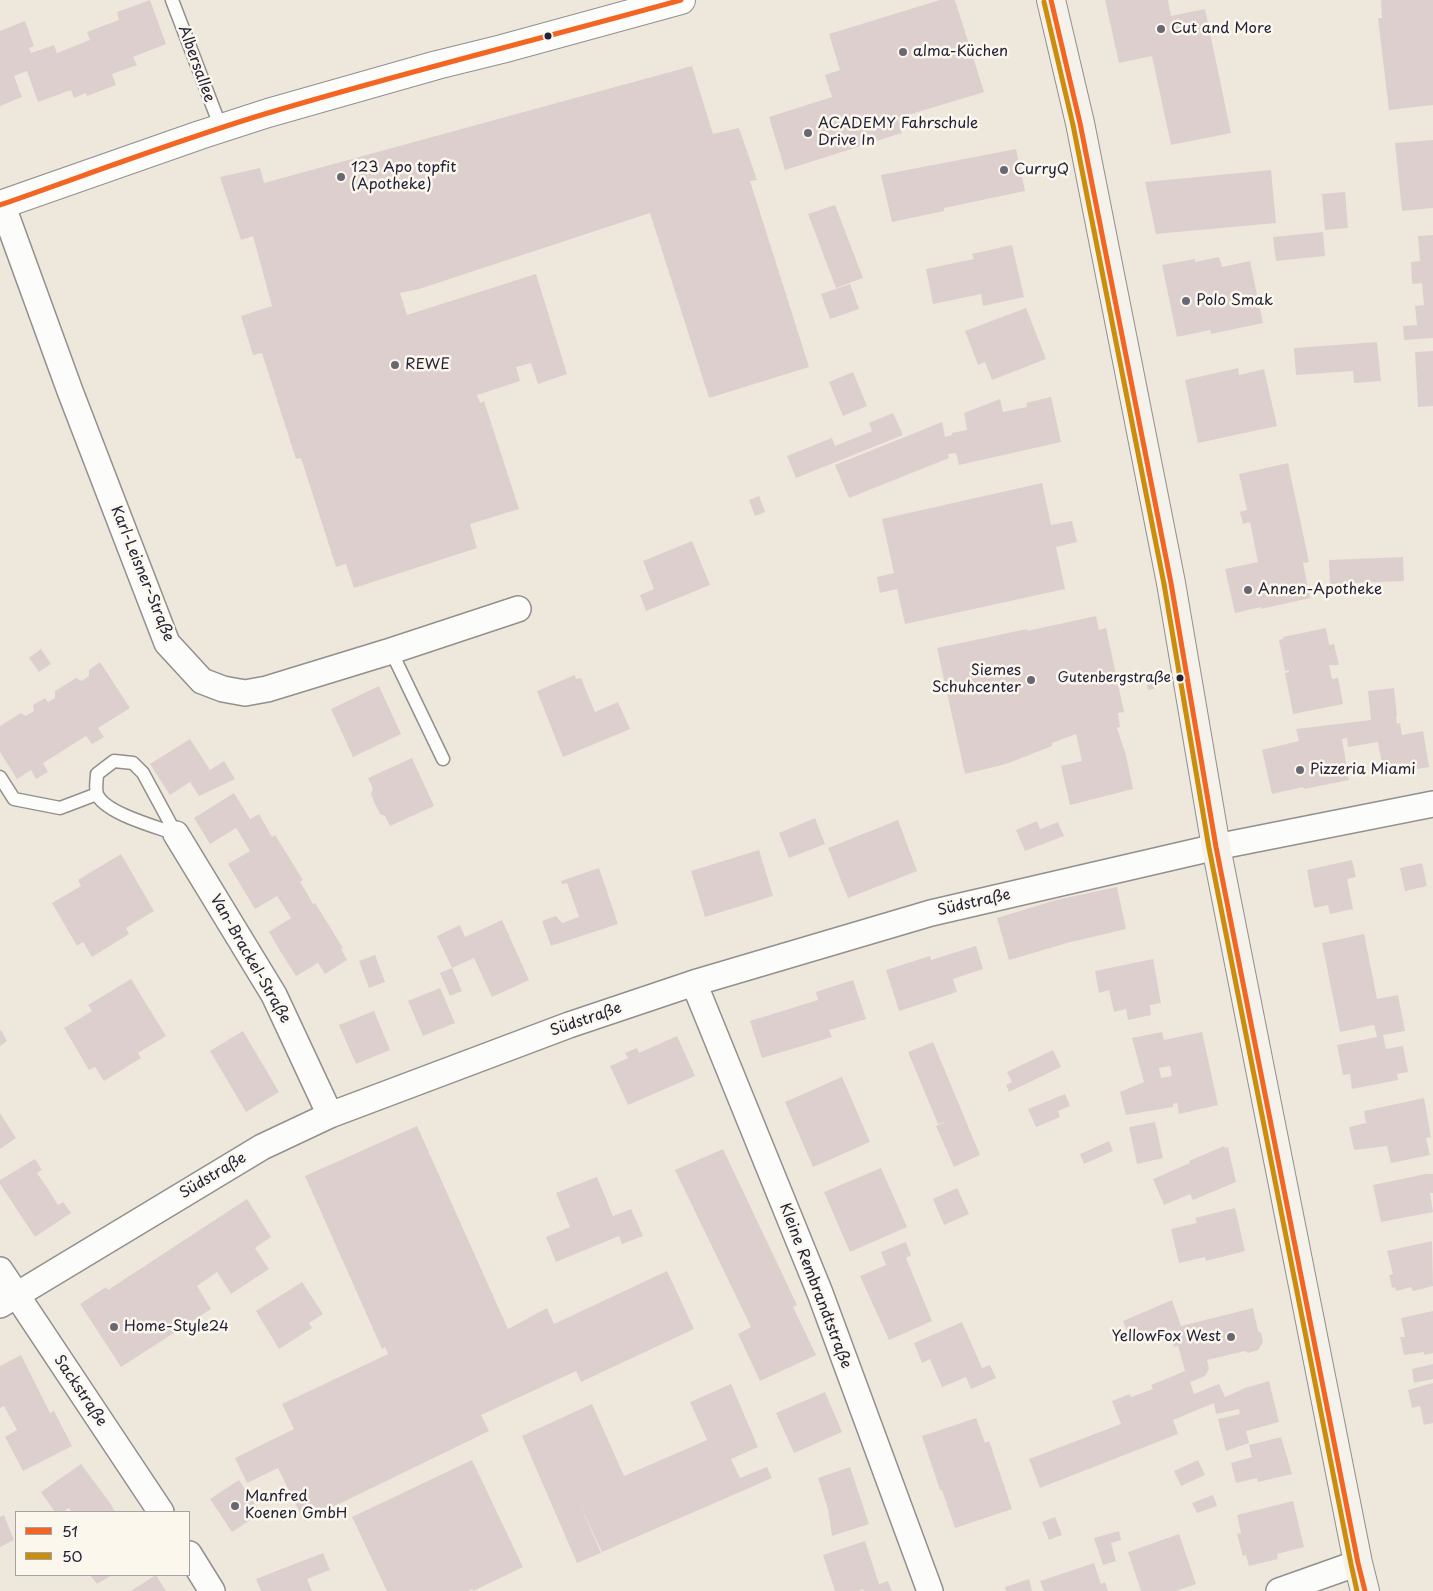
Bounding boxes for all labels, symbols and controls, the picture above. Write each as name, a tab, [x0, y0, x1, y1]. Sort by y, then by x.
place label: Cut and More	[1171, 20, 1272, 38]
street label: Albersallee	[174, 23, 218, 105]
marker: Cut and More	[1155, 23, 1167, 35]
unlabelled marker	[543, 31, 553, 41]
place label: alma-Küchen	[913, 43, 1008, 61]
marker: alma-Küchen	[897, 46, 909, 58]
place label: ACADEMY Fahrschule Drive In	[818, 115, 978, 150]
marker: ACADEMY Fahrschule Drive In	[802, 127, 814, 139]
place label: 123 Apo topfit (Apotheke)	[351, 159, 456, 194]
place label: CurryQ	[1014, 161, 1069, 179]
marker: CurryQ	[998, 164, 1010, 176]
marker: 123 Apo topfit (Apotheke)	[335, 171, 347, 183]
place label: Polo Smak	[1196, 292, 1273, 310]
marker: Polo Smak	[1180, 295, 1192, 307]
place label: REWE	[405, 356, 450, 374]
marker: REWE	[389, 359, 401, 371]
street label: Karl-Leisner-Straße	[107, 504, 177, 644]
place label: Annen-Apotheke	[1258, 581, 1382, 599]
marker: Annen-Apotheke	[1242, 584, 1254, 596]
place label: Siemes Schuhcenter	[932, 662, 1021, 697]
place label: Gutenbergstraße	[1058, 670, 1171, 686]
marker: Gutenbergstraße	[1175, 673, 1185, 683]
marker: Siemes Schuhcenter	[1025, 674, 1037, 686]
place label: Pizzeria Miami	[1310, 761, 1416, 779]
marker: Pizzeria Miami	[1294, 764, 1306, 776]
street label: Südstraße	[936, 886, 1012, 920]
street label: Van-Brackel-Straße	[206, 891, 294, 1027]
street label: Südstraße	[548, 999, 624, 1041]
street label: Südstraße	[176, 1149, 250, 1203]
street label: Kleine Rembrandtstraße	[775, 1201, 855, 1371]
place label: Home-Style24	[124, 1318, 229, 1336]
marker: Home-Style24	[108, 1321, 120, 1333]
place label: YellowFox West	[1112, 1328, 1221, 1346]
marker: YellowFox West	[1225, 1331, 1237, 1343]
street label: Sackstraße	[50, 1352, 110, 1430]
place label: Manfred Koenen GmbH	[245, 1488, 347, 1523]
marker: Manfred Koenen GmbH	[229, 1500, 241, 1512]
legend	[15, 1511, 190, 1576]
text: 51	[62, 1519, 78, 1542]
text: 50	[62, 1544, 83, 1567]

